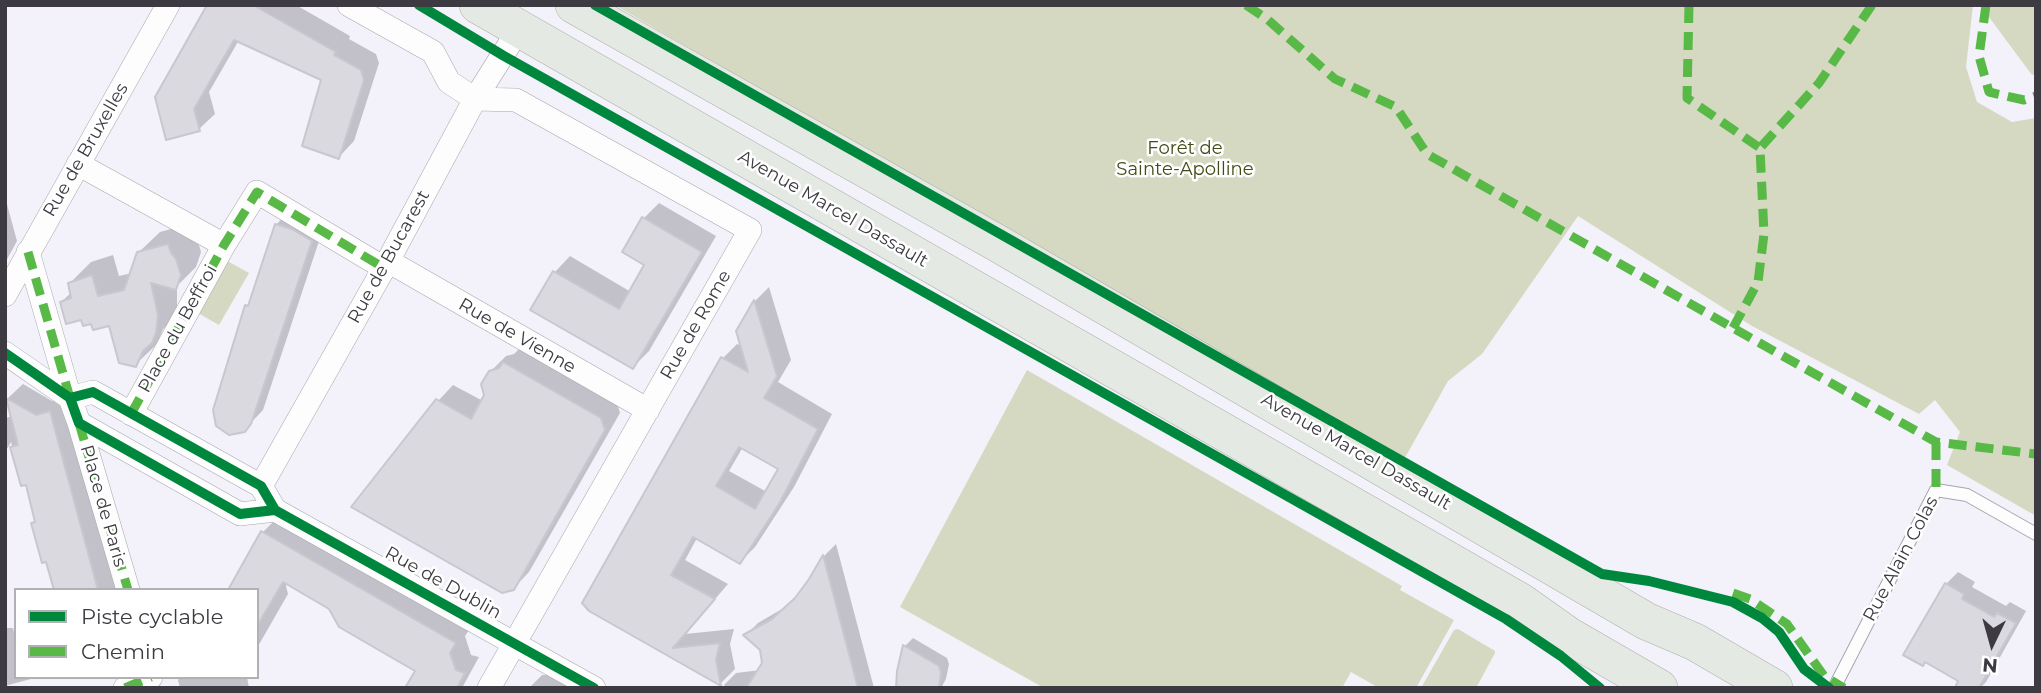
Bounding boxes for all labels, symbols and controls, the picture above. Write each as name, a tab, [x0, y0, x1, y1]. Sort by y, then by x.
street label: Rue de Bruxelles	[39, 79, 133, 221]
park label: Forêt de Sainte-Apolline	[1116, 138, 1254, 180]
street label: Avenue Marcel Dassault	[734, 146, 932, 272]
street label: Rue de Bucarest	[343, 187, 435, 327]
street label: Place du Beffroi	[134, 261, 222, 397]
street label: Rue de Rome	[656, 266, 736, 384]
street label: Rue de Vienne	[455, 294, 579, 378]
street label: Avenue Marcel Dassault	[1257, 389, 1455, 515]
street label: Place de Paris	[75, 443, 131, 569]
street label: Rue Alain Colas	[1859, 493, 1943, 625]
street label: Rue de Dublin	[381, 542, 505, 624]
legend	[14, 588, 259, 679]
text: Piste cyclable	[81, 604, 223, 629]
north arrow	[1957, 609, 2027, 679]
text: Chemin	[81, 639, 165, 664]
text: N	[1981, 653, 1999, 678]

